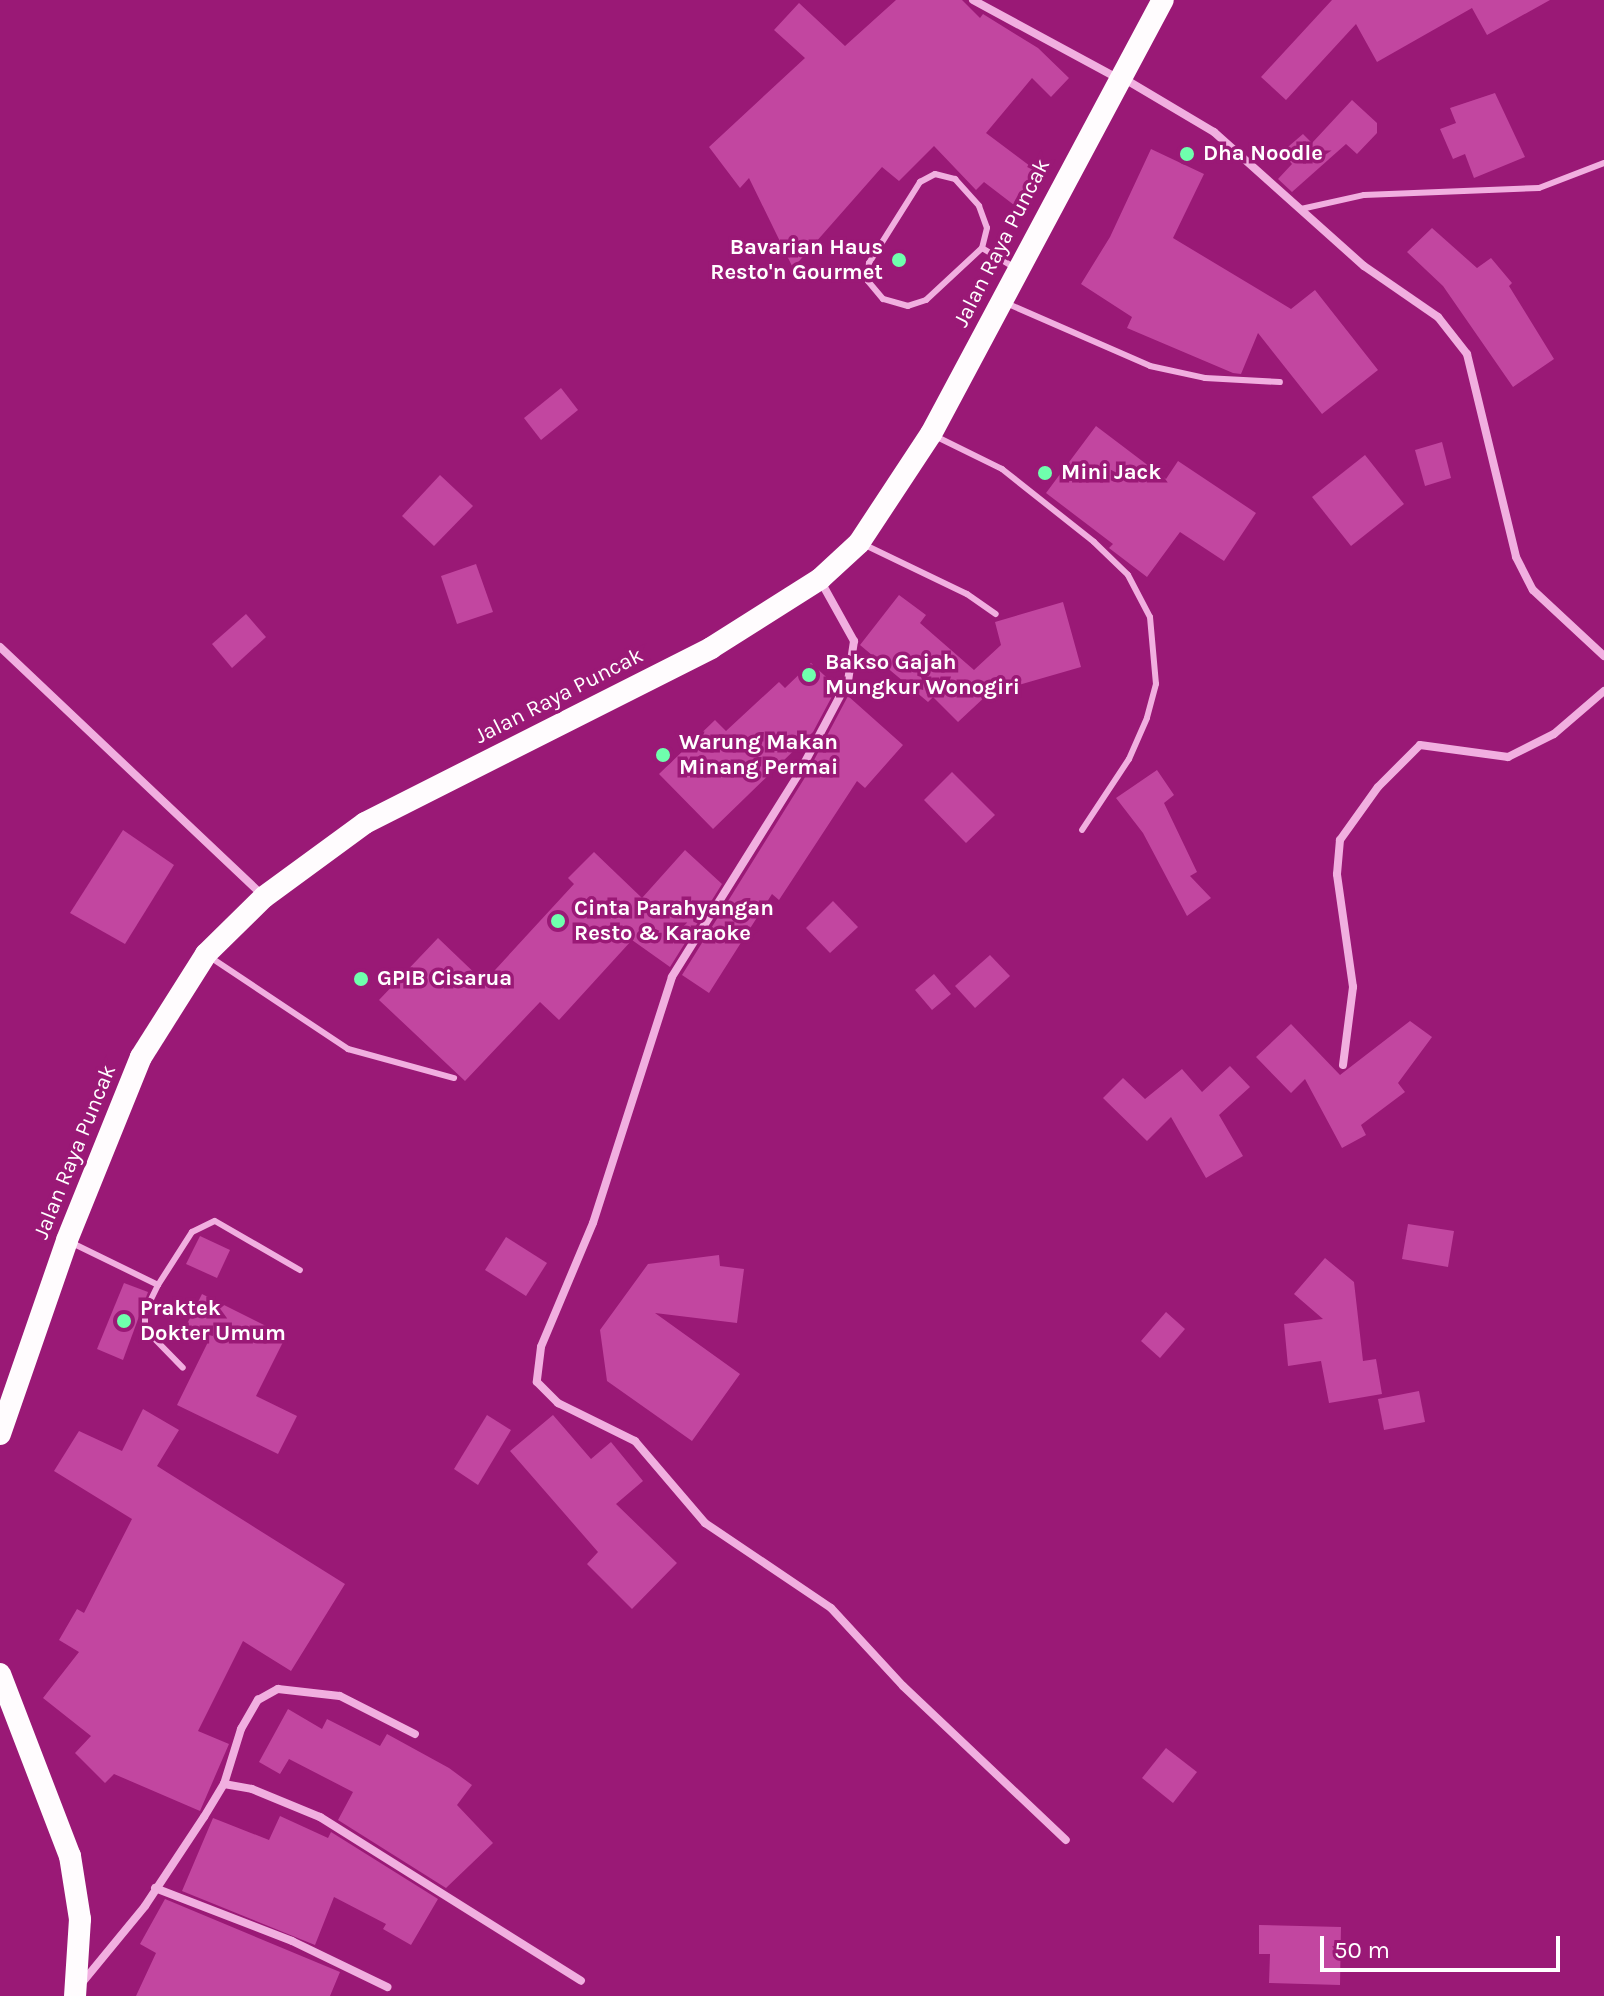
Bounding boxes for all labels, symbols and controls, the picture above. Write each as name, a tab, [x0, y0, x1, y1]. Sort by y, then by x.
place label: Dha Noodle	[1203, 141, 1323, 167]
marker: Dha Noodle	[1178, 145, 1196, 163]
street label: Jalan Raya Puncak	[948, 154, 1056, 332]
place label: Bavarian Haus Resto'n Gourmet	[710, 234, 883, 286]
marker: Bavarian Haus Resto'n Gourmet	[890, 251, 908, 269]
place label: Mini Jack	[1061, 460, 1161, 486]
marker: Mini Jack	[1036, 464, 1054, 482]
street label: Jalan Raya Puncak	[470, 642, 648, 750]
place label: Bakso Gajah Mungkur Wonogiri	[825, 649, 1020, 700]
marker: Bakso Gajah Mungkur Wonogiri	[800, 666, 818, 684]
place label: Warung Makan Minang Permai	[679, 729, 838, 780]
marker: Warung Makan Minang Permai	[654, 746, 672, 764]
place label: Cinta Parahyangan Resto & Karaoke	[574, 895, 774, 946]
marker: Cinta Parahyangan Resto & Karaoke	[549, 912, 567, 930]
place label: GPIB Cisarua	[377, 966, 512, 992]
marker: GPIB Cisarua	[352, 970, 370, 988]
street label: Jalan Raya Puncak	[28, 1061, 122, 1243]
place label: Praktek Dokter Umum	[140, 1295, 286, 1346]
marker: Praktek Dokter Umum	[115, 1312, 133, 1330]
scale bar	[1324, 1920, 1564, 1970]
text: 50 m	[1334, 1936, 1390, 1964]

